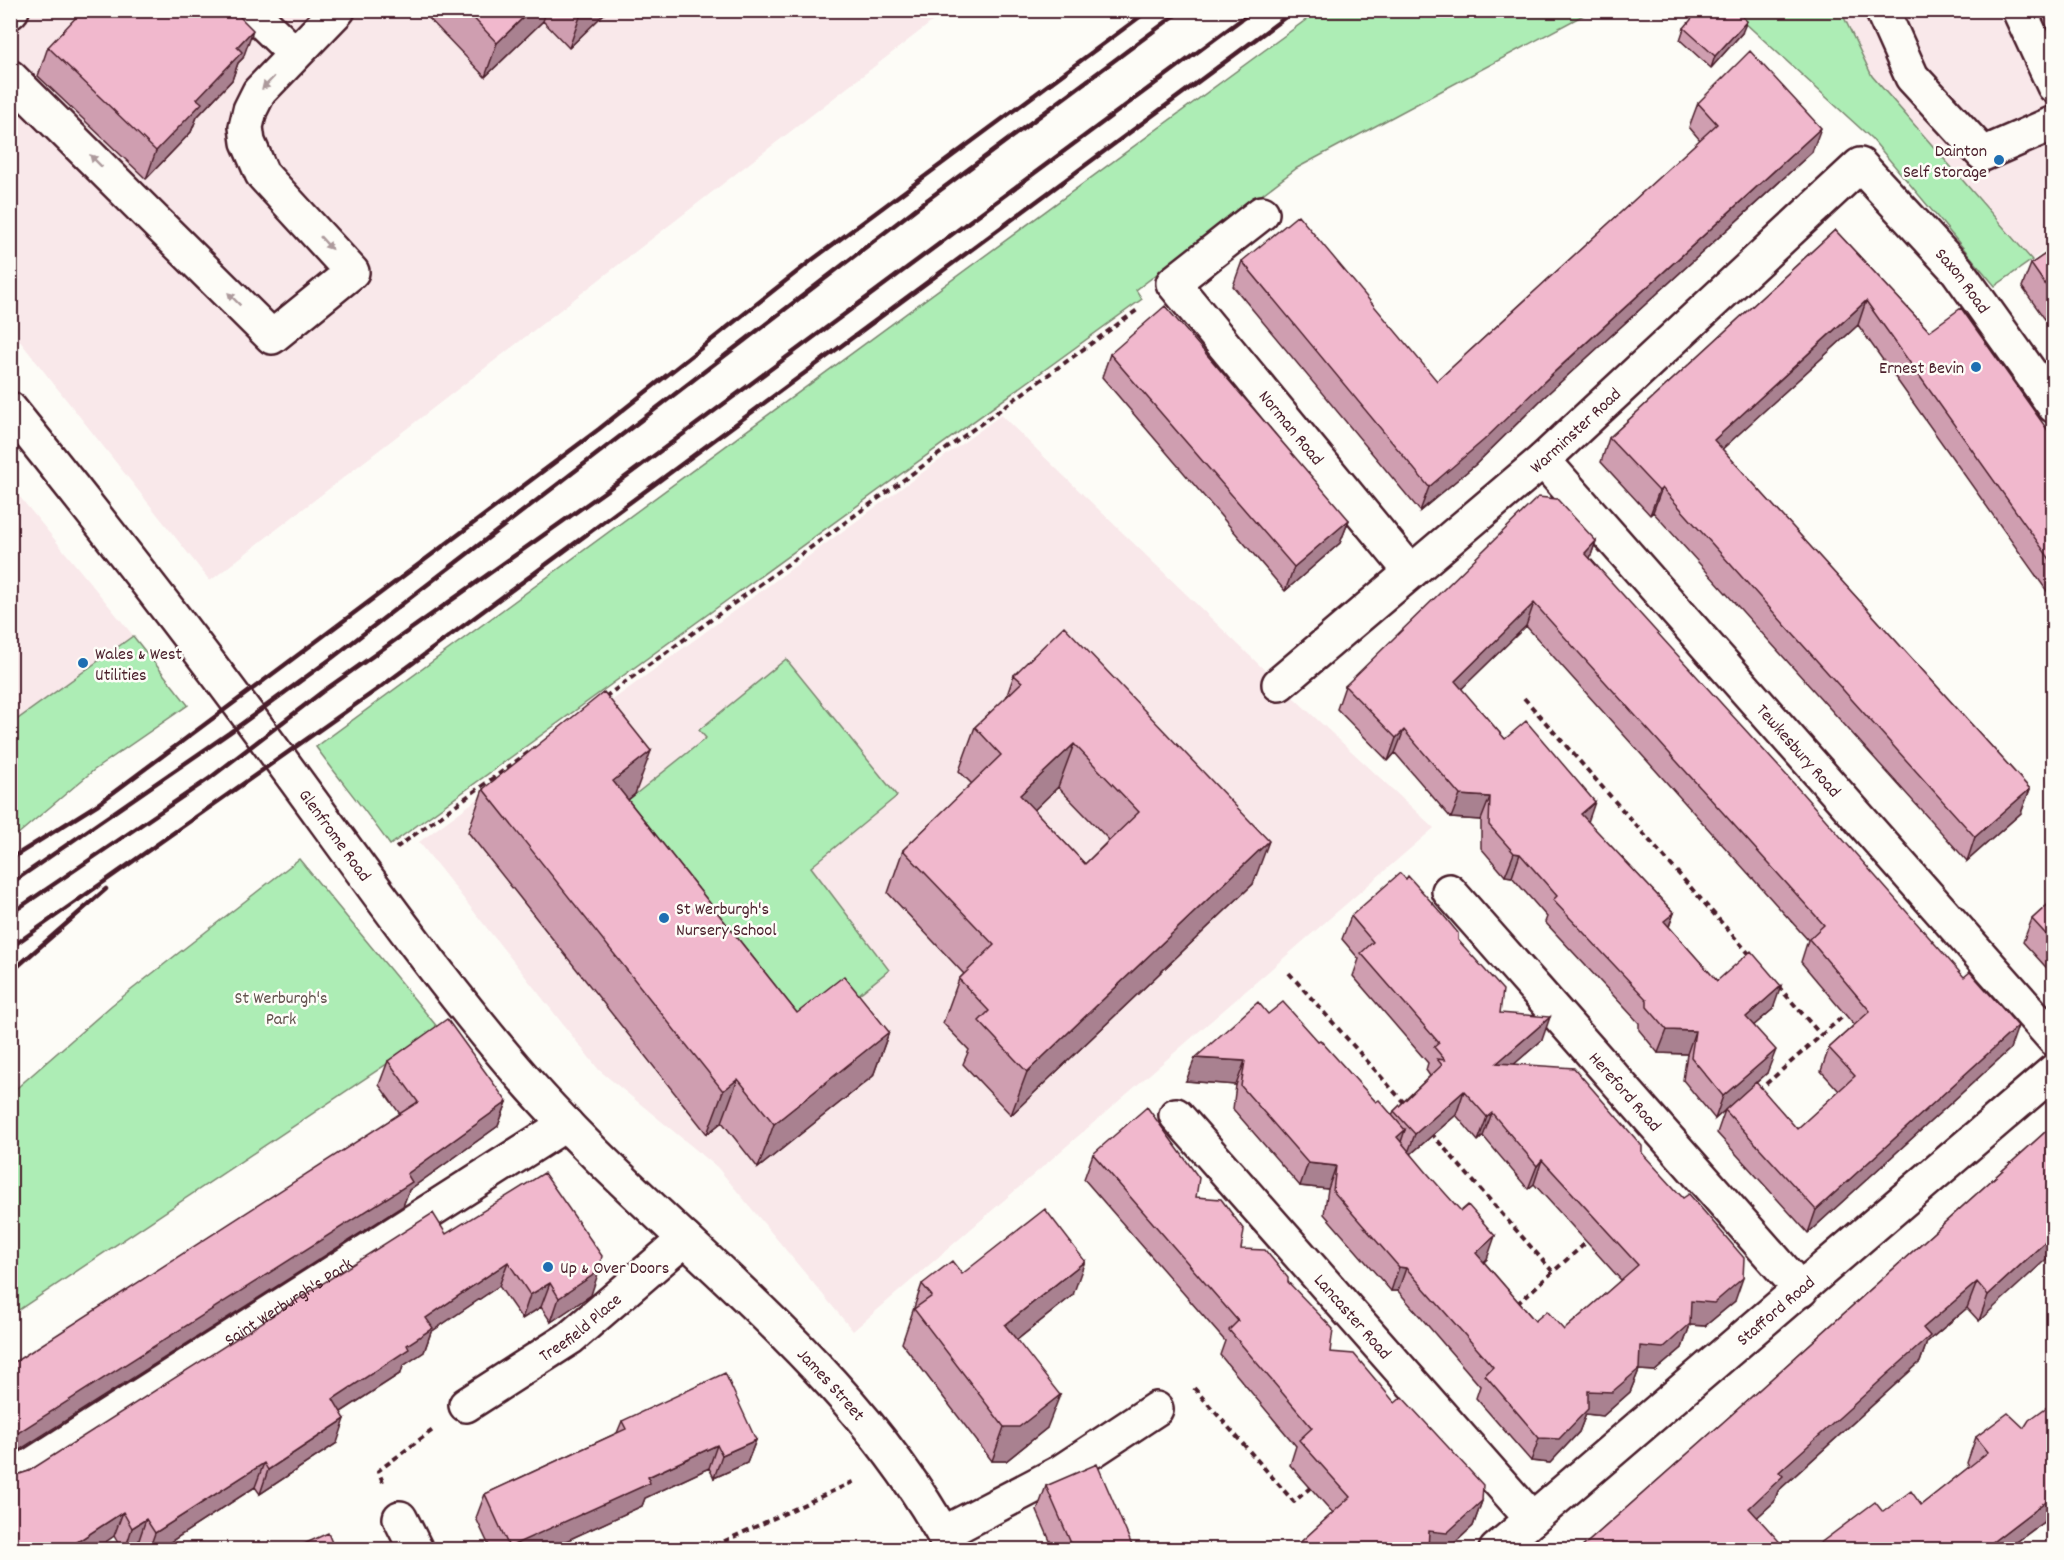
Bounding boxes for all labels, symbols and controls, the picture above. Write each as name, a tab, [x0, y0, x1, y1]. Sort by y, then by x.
one-way arrow	[261, 75, 275, 90]
place label: Dainton Self Storage	[1903, 140, 1987, 186]
marker: Dainton Self Storage	[1992, 153, 2006, 167]
one-way arrow	[90, 154, 104, 168]
one-way arrow	[319, 236, 333, 251]
street label: Saxon Road	[1928, 244, 1994, 320]
one-way arrow	[227, 292, 241, 306]
place label: Ernest Bevin	[1879, 357, 1964, 382]
marker: Ernest Bevin	[1969, 360, 1983, 374]
street label: Warminster Road	[1526, 383, 1628, 481]
street label: Norman Road	[1251, 386, 1328, 472]
place label: Wales & West Utilities	[95, 643, 183, 689]
marker: Wales & West Utilities	[76, 656, 90, 670]
street label: Tewkesbury Road	[1749, 700, 1845, 804]
street label: Glenfrome Road	[291, 785, 376, 888]
place label: St Werburgh's Nursery School	[676, 898, 777, 944]
marker: St Werburgh's Nursery School	[657, 911, 671, 925]
park label: St Werburgh's Park	[234, 987, 328, 1033]
street label: Hereford Road	[1582, 1047, 1666, 1138]
street label: Saint Werburgh's Park	[220, 1253, 359, 1354]
place label: Up & Over Doors	[560, 1257, 669, 1282]
marker: Up & Over Doors	[541, 1260, 555, 1274]
street label: Lancaster Road	[1307, 1269, 1396, 1366]
street label: Stafford Road	[1732, 1271, 1822, 1353]
street label: Treefield Place	[535, 1289, 628, 1370]
street label: James Street	[790, 1344, 870, 1428]

